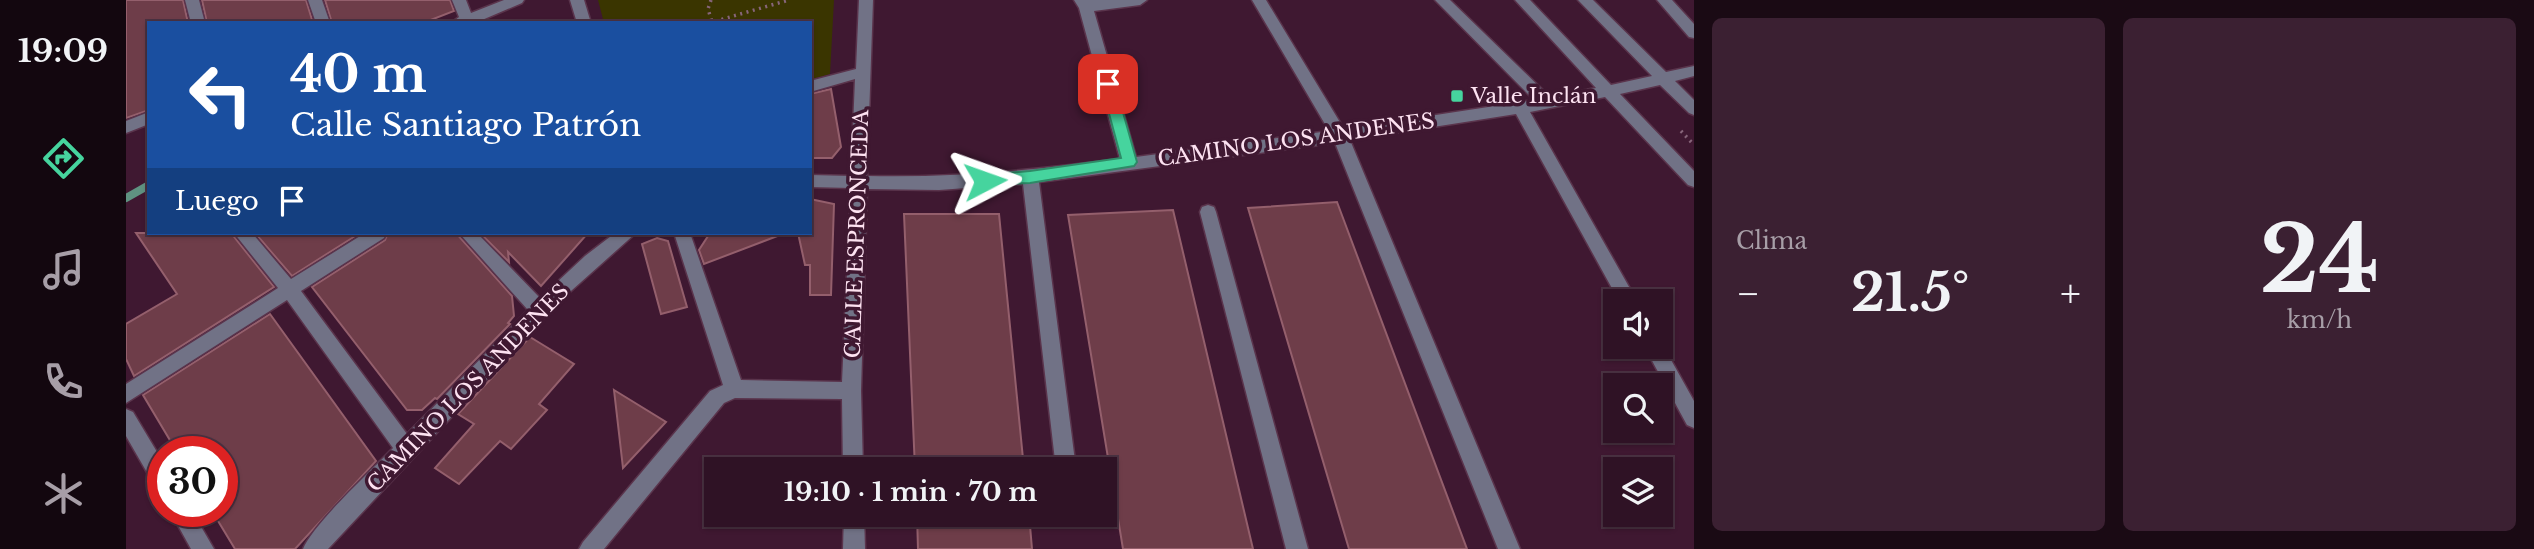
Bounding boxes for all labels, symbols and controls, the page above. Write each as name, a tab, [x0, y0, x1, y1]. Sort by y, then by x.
text: 19:09	[18, 31, 108, 71]
text: 40 m	[290, 44, 427, 105]
icon: left	[175, 49, 266, 140]
pin	[1078, 54, 1138, 114]
icon: arrive	[1089, 65, 1127, 103]
place label: Valle Inclán	[1470, 83, 1596, 109]
marker: Valle Inclán	[1449, 88, 1465, 104]
text: Calle Santiago Patrón	[290, 105, 641, 145]
street label: CALLE ESPRONCEDA	[840, 108, 874, 359]
street label: CAMINO LOS ANDENES	[1156, 108, 1436, 172]
icon: directions	[39, 134, 88, 183]
position arrow	[948, 144, 1022, 218]
icon: arrive	[273, 182, 311, 220]
text: Luego	[175, 185, 259, 217]
text: 24	[2260, 204, 2379, 317]
text: Clima	[1736, 227, 1807, 255]
icon: music	[39, 245, 88, 294]
text: 21.5°	[1851, 261, 1969, 325]
text: −	[1736, 270, 1760, 317]
text: +	[2060, 270, 2081, 317]
street label: CAMINO LOS ANDENES	[362, 278, 574, 498]
map controls	[1603, 289, 1673, 527]
button: sound	[1603, 289, 1673, 359]
text: km/h	[2287, 306, 2352, 334]
icon: phone	[39, 357, 88, 406]
button: search	[1603, 373, 1673, 443]
speed limit sign: 30	[147, 436, 238, 527]
button: layers	[1603, 457, 1673, 527]
icon: climate	[39, 469, 88, 518]
text: 19:10 · 1 min · 70 m	[784, 476, 1037, 508]

